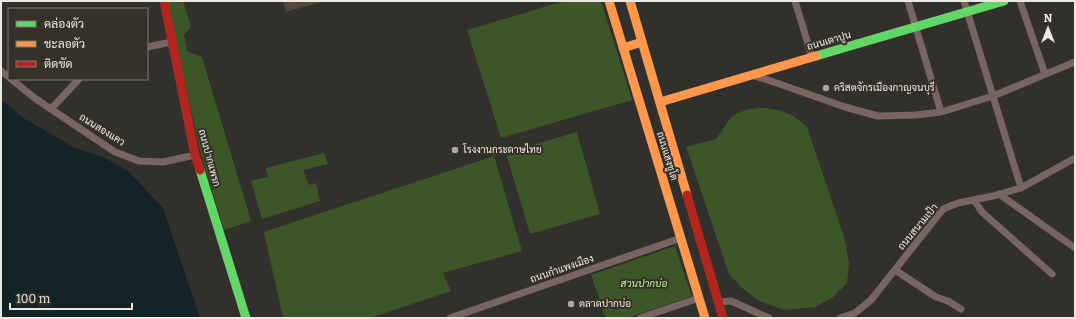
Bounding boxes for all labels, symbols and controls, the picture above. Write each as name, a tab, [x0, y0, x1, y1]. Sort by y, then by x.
legend	[8, 8, 148, 80]
north arrow	[1028, 8, 1068, 48]
text: N	[1044, 12, 1053, 25]
text: คล่องตัว	[44, 17, 84, 31]
street label: ถนนเตาปูน	[805, 29, 853, 54]
text: ชะลอตัว	[44, 37, 85, 51]
text: ติดขัด	[44, 57, 73, 71]
place label: คริสตจักรเมืองกาญจนบุรี	[834, 81, 935, 95]
marker: คริสตจักรเมืองกาญจนบุรี	[821, 83, 831, 93]
street label: ถนนสองแคว	[77, 111, 127, 149]
street label: ถนนปากแพรก	[196, 128, 223, 188]
street label: ถนนแสงชูโต	[653, 130, 681, 182]
place label: โรงงานกระดาษไทย	[462, 143, 542, 156]
marker: โรงงานกระดาษไทย	[450, 145, 460, 155]
street label: ถนนสนามเป้า	[895, 201, 941, 252]
street label: ถนนกำแพงเมือง	[528, 252, 595, 285]
park label: สวนปากบ่อ	[621, 277, 668, 290]
scale bar	[10, 285, 132, 311]
text: 100 m	[16, 292, 51, 306]
place label: ตลาดปากบ่อ	[579, 297, 631, 310]
marker: ตลาดปากบ่อ	[566, 299, 576, 309]

